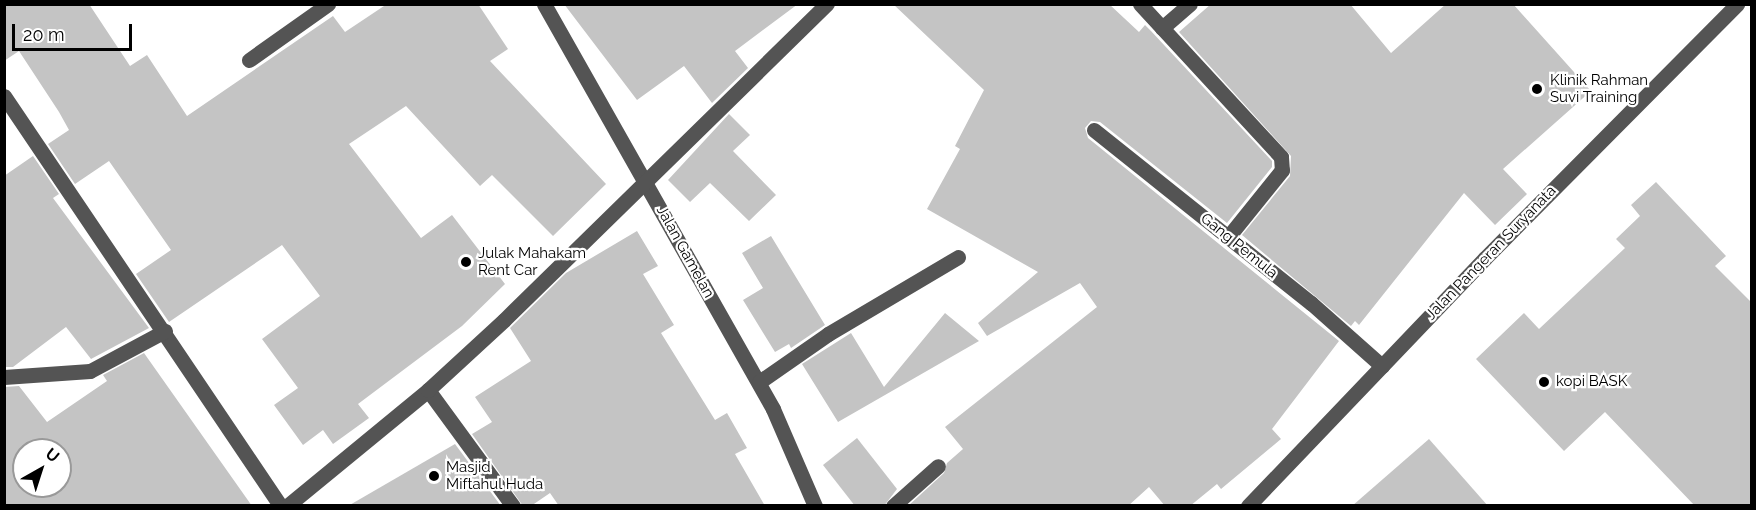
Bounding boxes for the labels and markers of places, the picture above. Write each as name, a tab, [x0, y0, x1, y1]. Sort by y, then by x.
place label: Klinik Rahman Suvi Training	[1550, 71, 1648, 106]
marker: Klinik Rahman Suvi Training	[1528, 80, 1546, 98]
place label: Julak Mahakam Rent Car	[478, 244, 586, 279]
marker: Julak Mahakam Rent Car	[459, 255, 473, 269]
place label: kopi BASK	[1556, 373, 1627, 391]
marker: kopi BASK	[1537, 375, 1551, 389]
place label: Masjid Miftahul Huda	[446, 458, 544, 493]
marker: Masjid Miftahul Huda	[427, 469, 441, 483]

